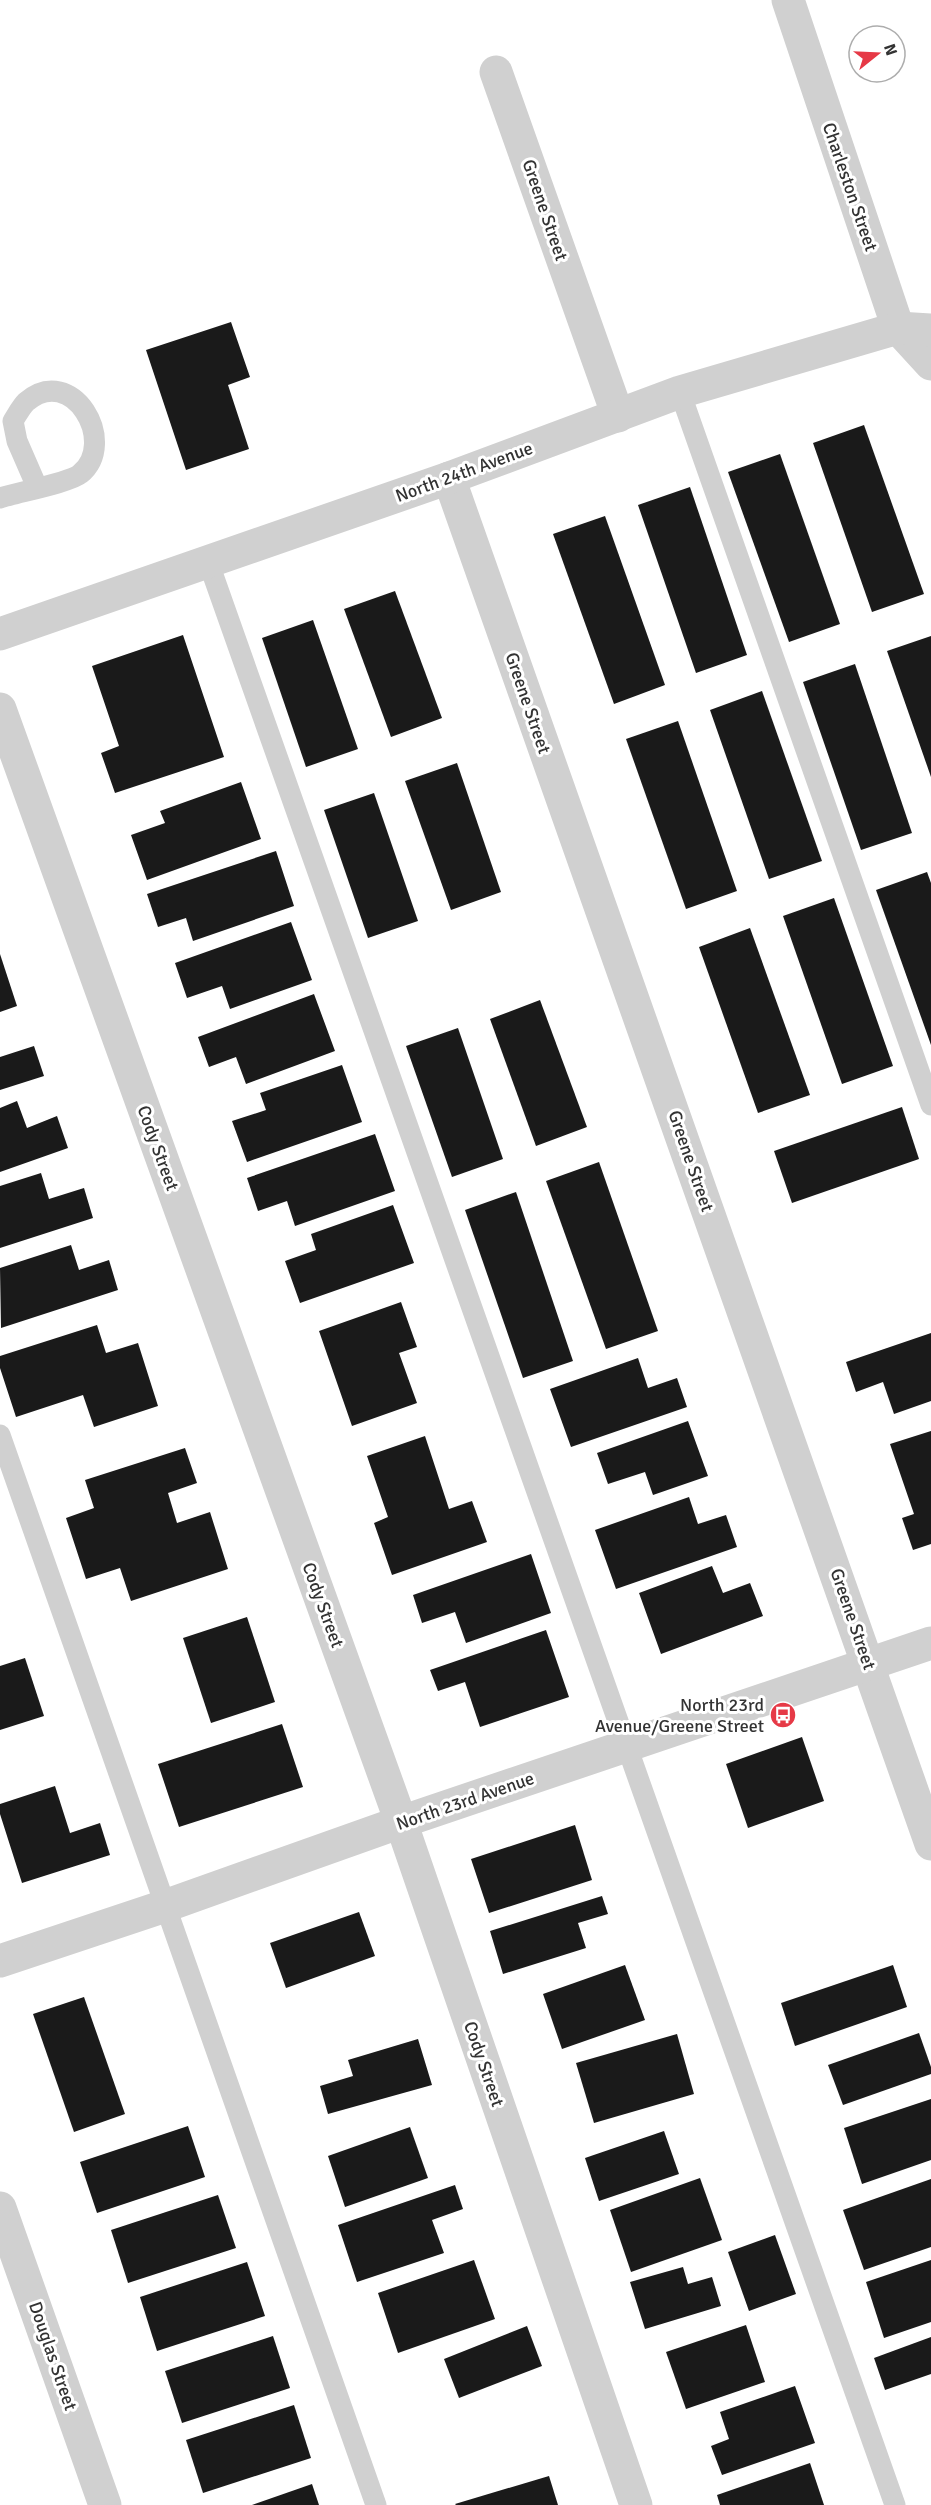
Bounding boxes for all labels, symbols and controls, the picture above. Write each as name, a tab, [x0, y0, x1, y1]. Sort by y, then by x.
north arrow	[847, 24, 907, 84]
text: N	[879, 41, 902, 58]
street label: Charleston Street	[818, 120, 882, 254]
street label: Greene Street	[517, 157, 573, 263]
street label: North 24th Avenue	[392, 437, 536, 507]
street label: Greene Street	[500, 650, 556, 756]
street label: Cody Street	[132, 1102, 184, 1194]
street label: Greene Street	[663, 1108, 719, 1214]
street label: Cody Street	[297, 1559, 349, 1651]
street label: Greene Street	[825, 1566, 881, 1672]
place label: North 23rd Avenue/Greene Street	[595, 1694, 764, 1737]
bus stop icon: North 23rd Avenue/Greene Street	[768, 1700, 798, 1730]
street label: North 23rd Avenue	[393, 1767, 537, 1835]
street label: Cody Street	[459, 2018, 509, 2110]
street label: Douglas Street	[24, 2299, 82, 2413]

